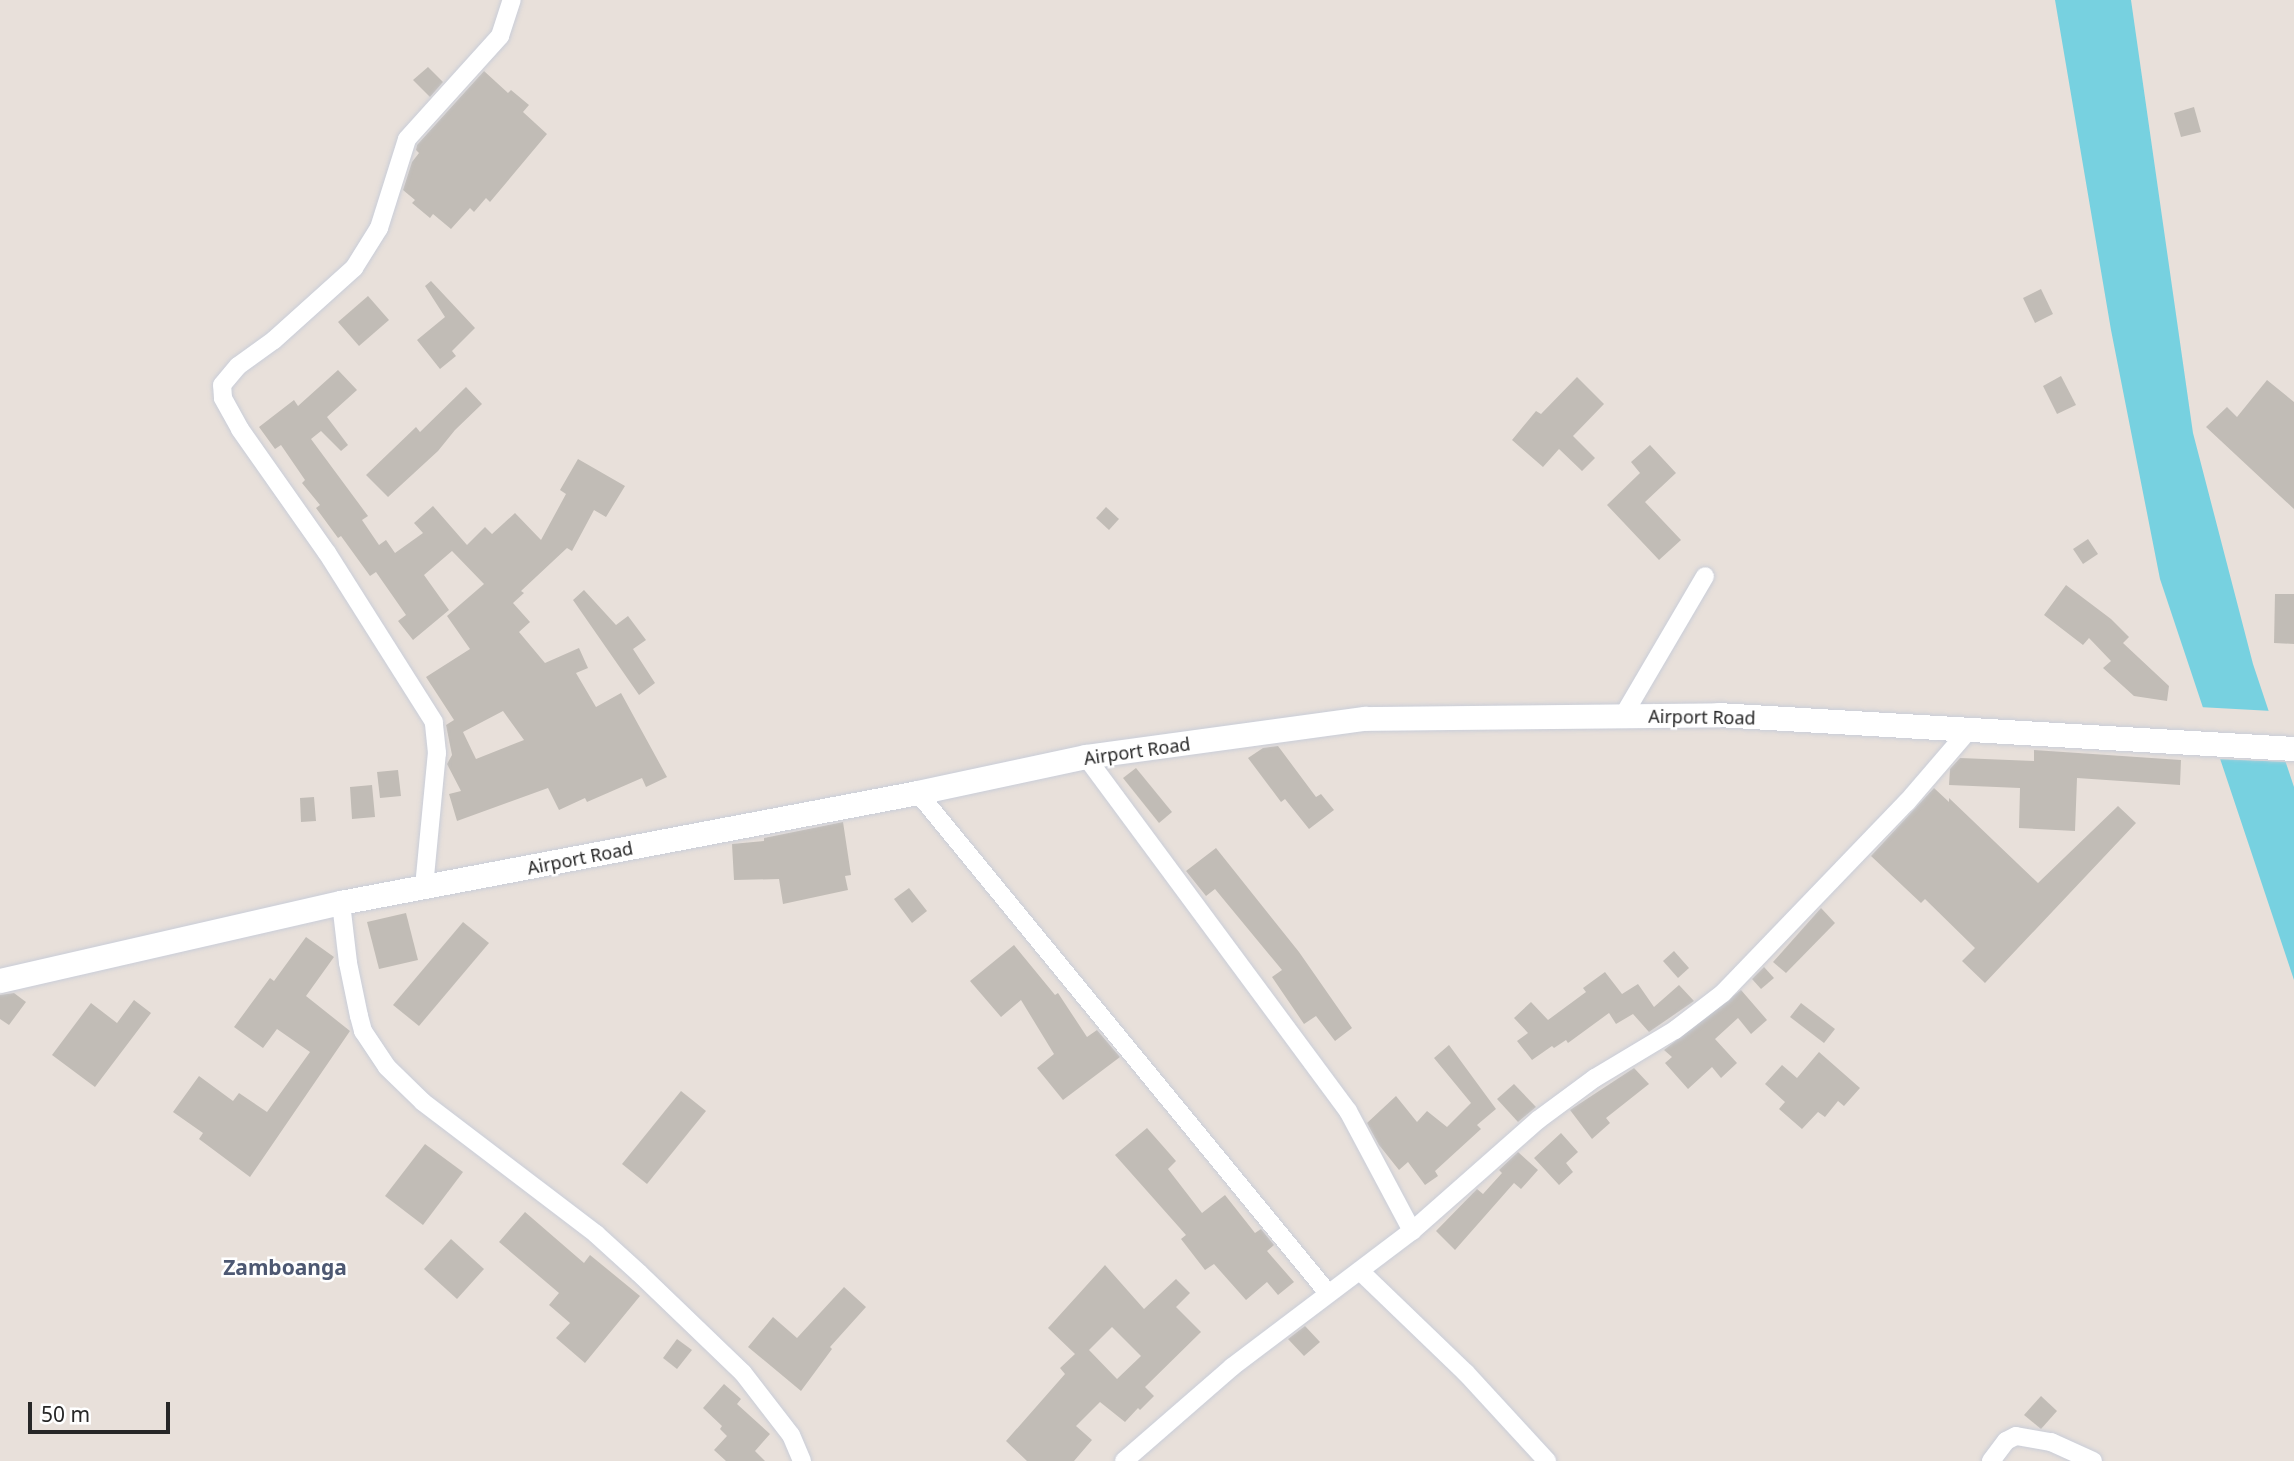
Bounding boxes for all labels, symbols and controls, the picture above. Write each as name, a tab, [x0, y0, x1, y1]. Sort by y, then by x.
street label: Airport Road	[1648, 705, 1756, 729]
street label: Airport Road	[1082, 733, 1192, 769]
street label: Airport Road	[525, 837, 635, 879]
district label: Zamboanga	[223, 1254, 347, 1280]
scale bar	[32, 1388, 173, 1432]
text: 50 m	[41, 1400, 90, 1428]

